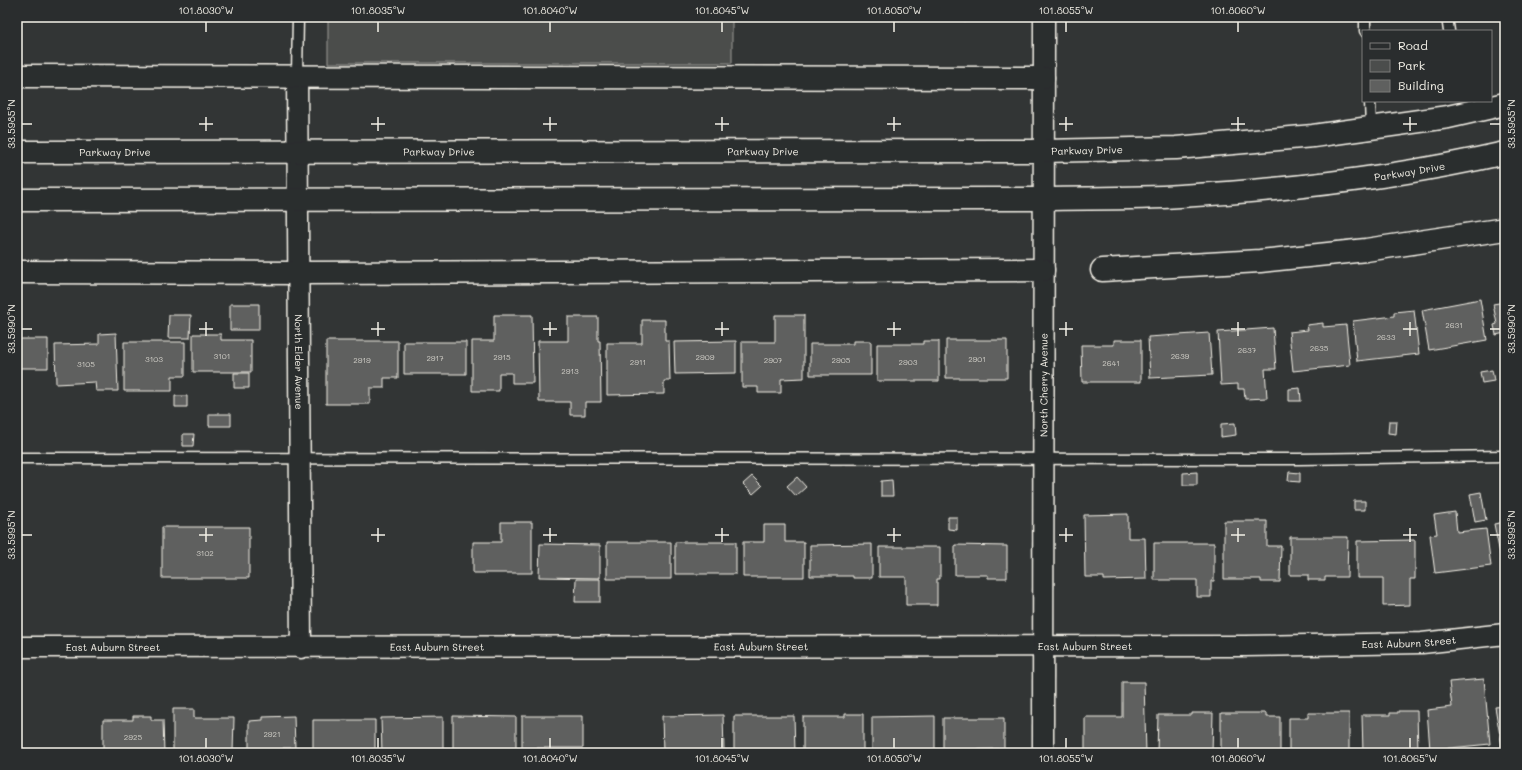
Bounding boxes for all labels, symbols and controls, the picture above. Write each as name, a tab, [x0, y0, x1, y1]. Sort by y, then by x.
text: 101.8030°W	[179, 3, 234, 17]
text: 101.8035°W	[351, 3, 406, 17]
text: 101.8040°W	[523, 3, 578, 17]
text: 101.8045°W	[695, 3, 750, 17]
text: 101.8050°W	[867, 3, 922, 17]
text: 101.8055°W	[1039, 3, 1094, 17]
text: 101.8060°W	[1210, 3, 1266, 17]
legend	[1362, 30, 1492, 102]
text: Road	[1398, 37, 1428, 53]
text: Park	[1398, 57, 1425, 73]
text: Building	[1398, 77, 1444, 93]
text: 33.5985°N	[4, 99, 18, 149]
text: 33.5985°N	[1504, 99, 1518, 149]
street label: Parkway Drive	[1051, 142, 1123, 158]
street label: Parkway Drive	[727, 144, 799, 158]
street label: Parkway Drive	[79, 145, 151, 159]
street label: Parkway Drive	[403, 145, 475, 159]
street label: Parkway Drive	[1373, 159, 1446, 184]
text: 33.5990°N	[4, 304, 18, 354]
text: 33.5990°N	[1504, 304, 1518, 354]
street label: North Elder Avenue	[292, 314, 306, 410]
house number: 2631	[1445, 320, 1463, 330]
house number: 2633	[1377, 332, 1396, 342]
street label: North Cherry Avenue	[1036, 333, 1051, 437]
house number: 2635	[1310, 343, 1329, 353]
house number: 2637	[1238, 345, 1257, 355]
house number: 3101	[214, 351, 230, 361]
house number: 2639	[1171, 351, 1190, 361]
house number: 2915	[493, 352, 511, 362]
house number: 2909	[696, 352, 715, 362]
house number: 2917	[426, 353, 444, 363]
house number: 3103	[145, 354, 163, 364]
house number: 2901	[968, 354, 986, 364]
house number: 2919	[353, 355, 371, 365]
house number: 2907	[764, 355, 783, 365]
house number: 2905	[832, 355, 851, 365]
house number: 2911	[630, 357, 646, 367]
house number: 2903	[899, 357, 918, 367]
house number: 2641	[1102, 358, 1120, 368]
house number: 3105	[77, 359, 95, 369]
house number: 2913	[561, 366, 579, 376]
text: 33.5995°N	[4, 510, 18, 560]
text: 33.5995°N	[1504, 510, 1518, 560]
house number: 3102	[196, 548, 214, 558]
street label: East Auburn Street	[1362, 632, 1457, 651]
street label: East Auburn Street	[714, 639, 808, 653]
street label: East Auburn Street	[1038, 639, 1132, 653]
street label: East Auburn Street	[66, 640, 160, 654]
street label: East Auburn Street	[390, 640, 484, 654]
house number: 2921	[263, 729, 281, 739]
house number: 2925	[124, 732, 142, 742]
text: 101.8030°W	[179, 751, 234, 765]
text: 101.8035°W	[351, 751, 406, 765]
text: 101.8040°W	[523, 751, 578, 765]
text: 101.8045°W	[695, 751, 750, 765]
text: 101.8050°W	[867, 751, 922, 765]
text: 101.8055°W	[1039, 751, 1094, 765]
text: 101.8060°W	[1210, 751, 1266, 765]
text: 101.8065°W	[1383, 751, 1438, 765]

